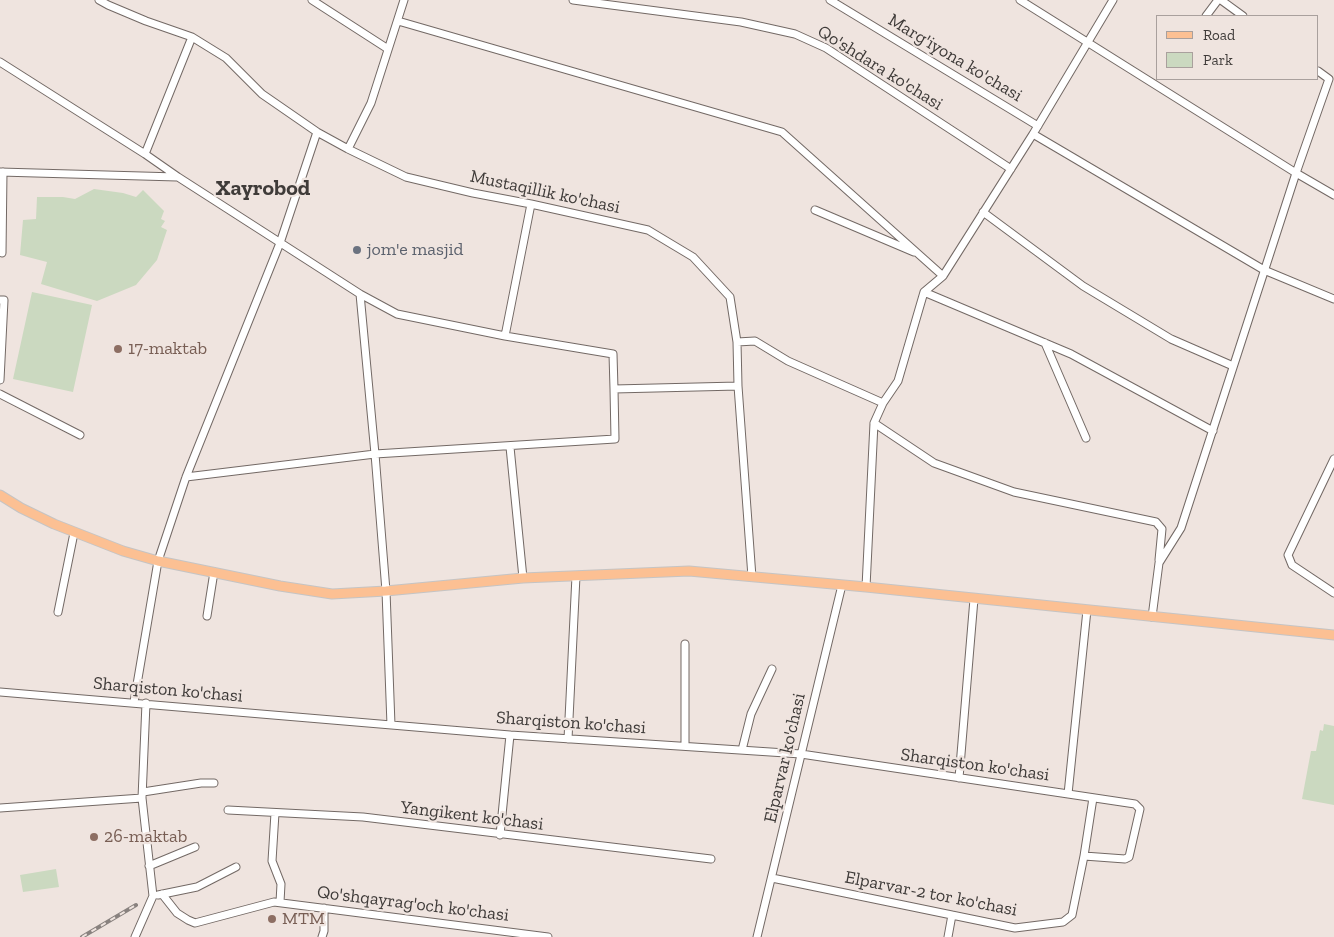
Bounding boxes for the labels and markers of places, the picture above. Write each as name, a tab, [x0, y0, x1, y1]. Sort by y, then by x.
place label: jom'e masjid	[367, 239, 463, 261]
marker: jom'e masjid	[351, 244, 363, 256]
place label: 17-maktab	[128, 338, 207, 360]
marker: 17-maktab	[112, 343, 124, 355]
place label: 26-maktab	[104, 826, 187, 848]
marker: 26-maktab	[88, 831, 100, 843]
place label: MTM	[282, 908, 325, 930]
marker: MTM	[266, 913, 278, 925]

